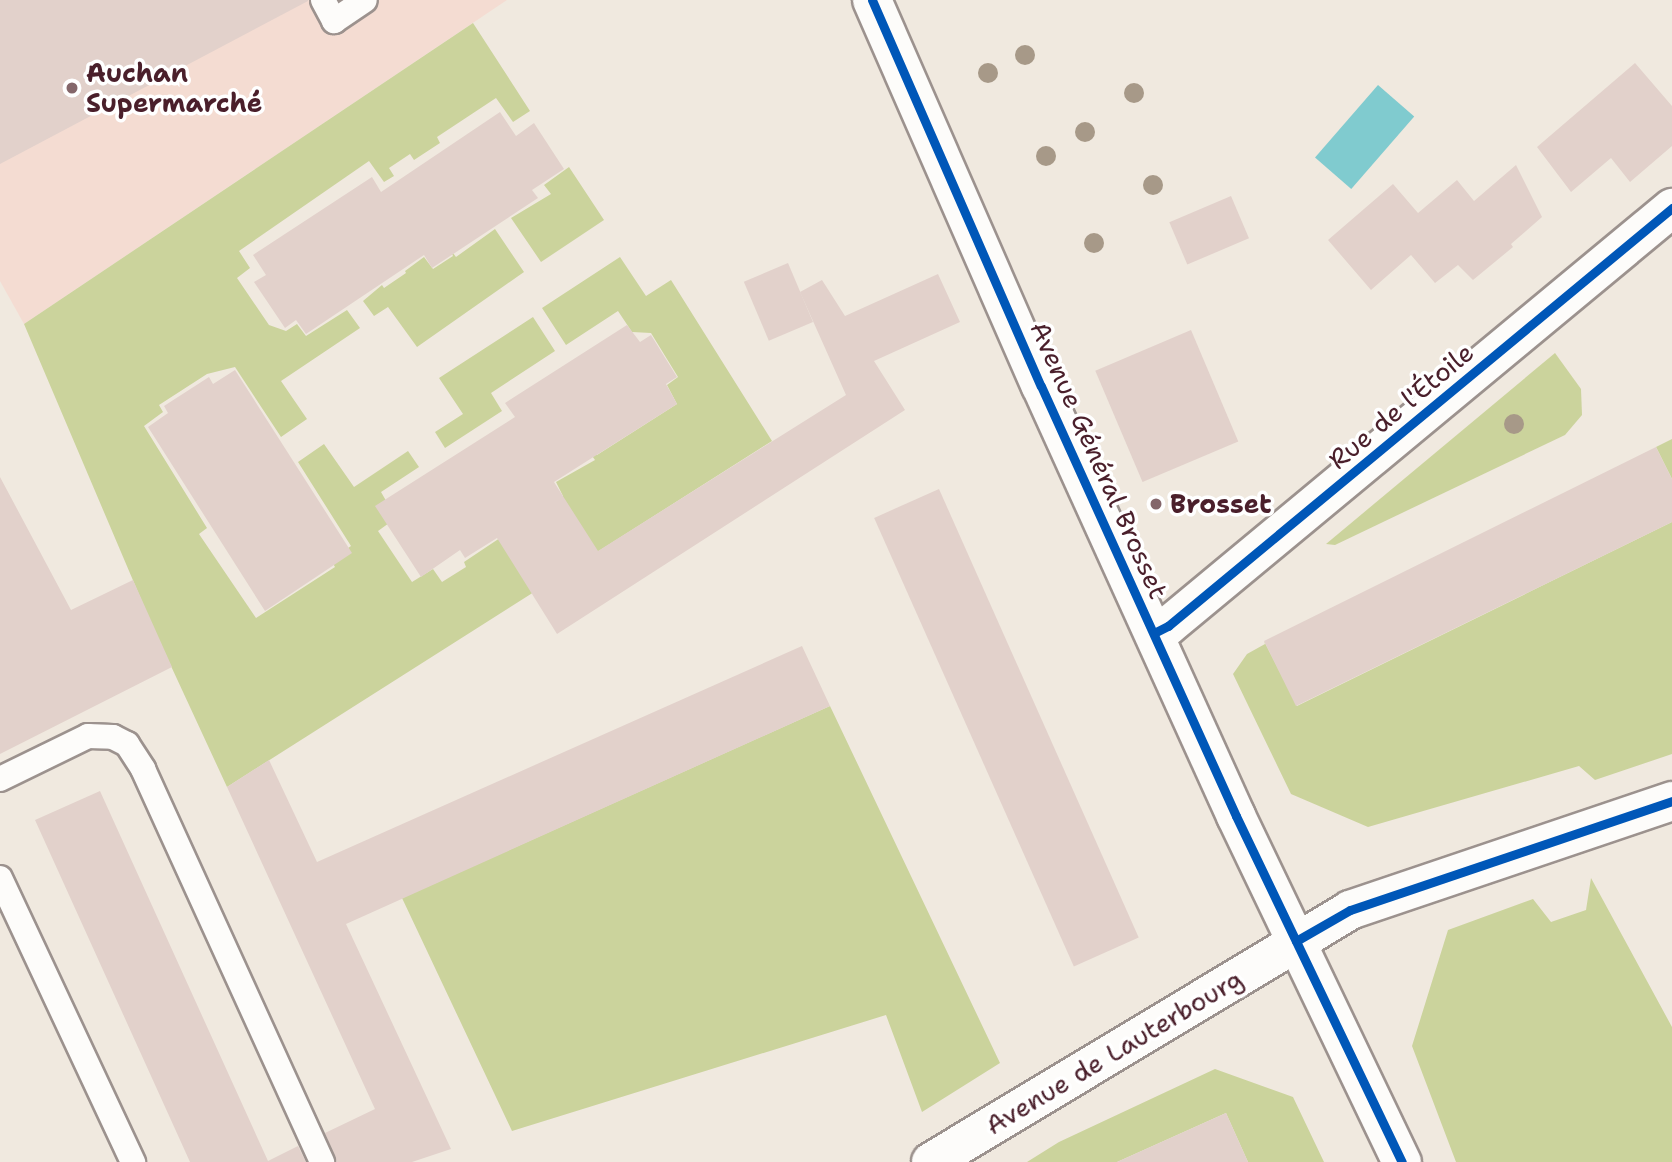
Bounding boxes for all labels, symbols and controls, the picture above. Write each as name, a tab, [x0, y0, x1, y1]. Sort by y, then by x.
place label: Auchan Supermarché	[86, 57, 262, 119]
marker: Auchan Supermarché	[64, 80, 80, 96]
street label: Avenue Général Brosset	[1024, 317, 1174, 603]
street label: Rue de l'Étoile	[1322, 336, 1480, 476]
place label: Brosset	[1170, 488, 1272, 520]
marker: Brosset	[1148, 496, 1164, 512]
street label: Avenue de Lauterbourg	[980, 963, 1248, 1141]

